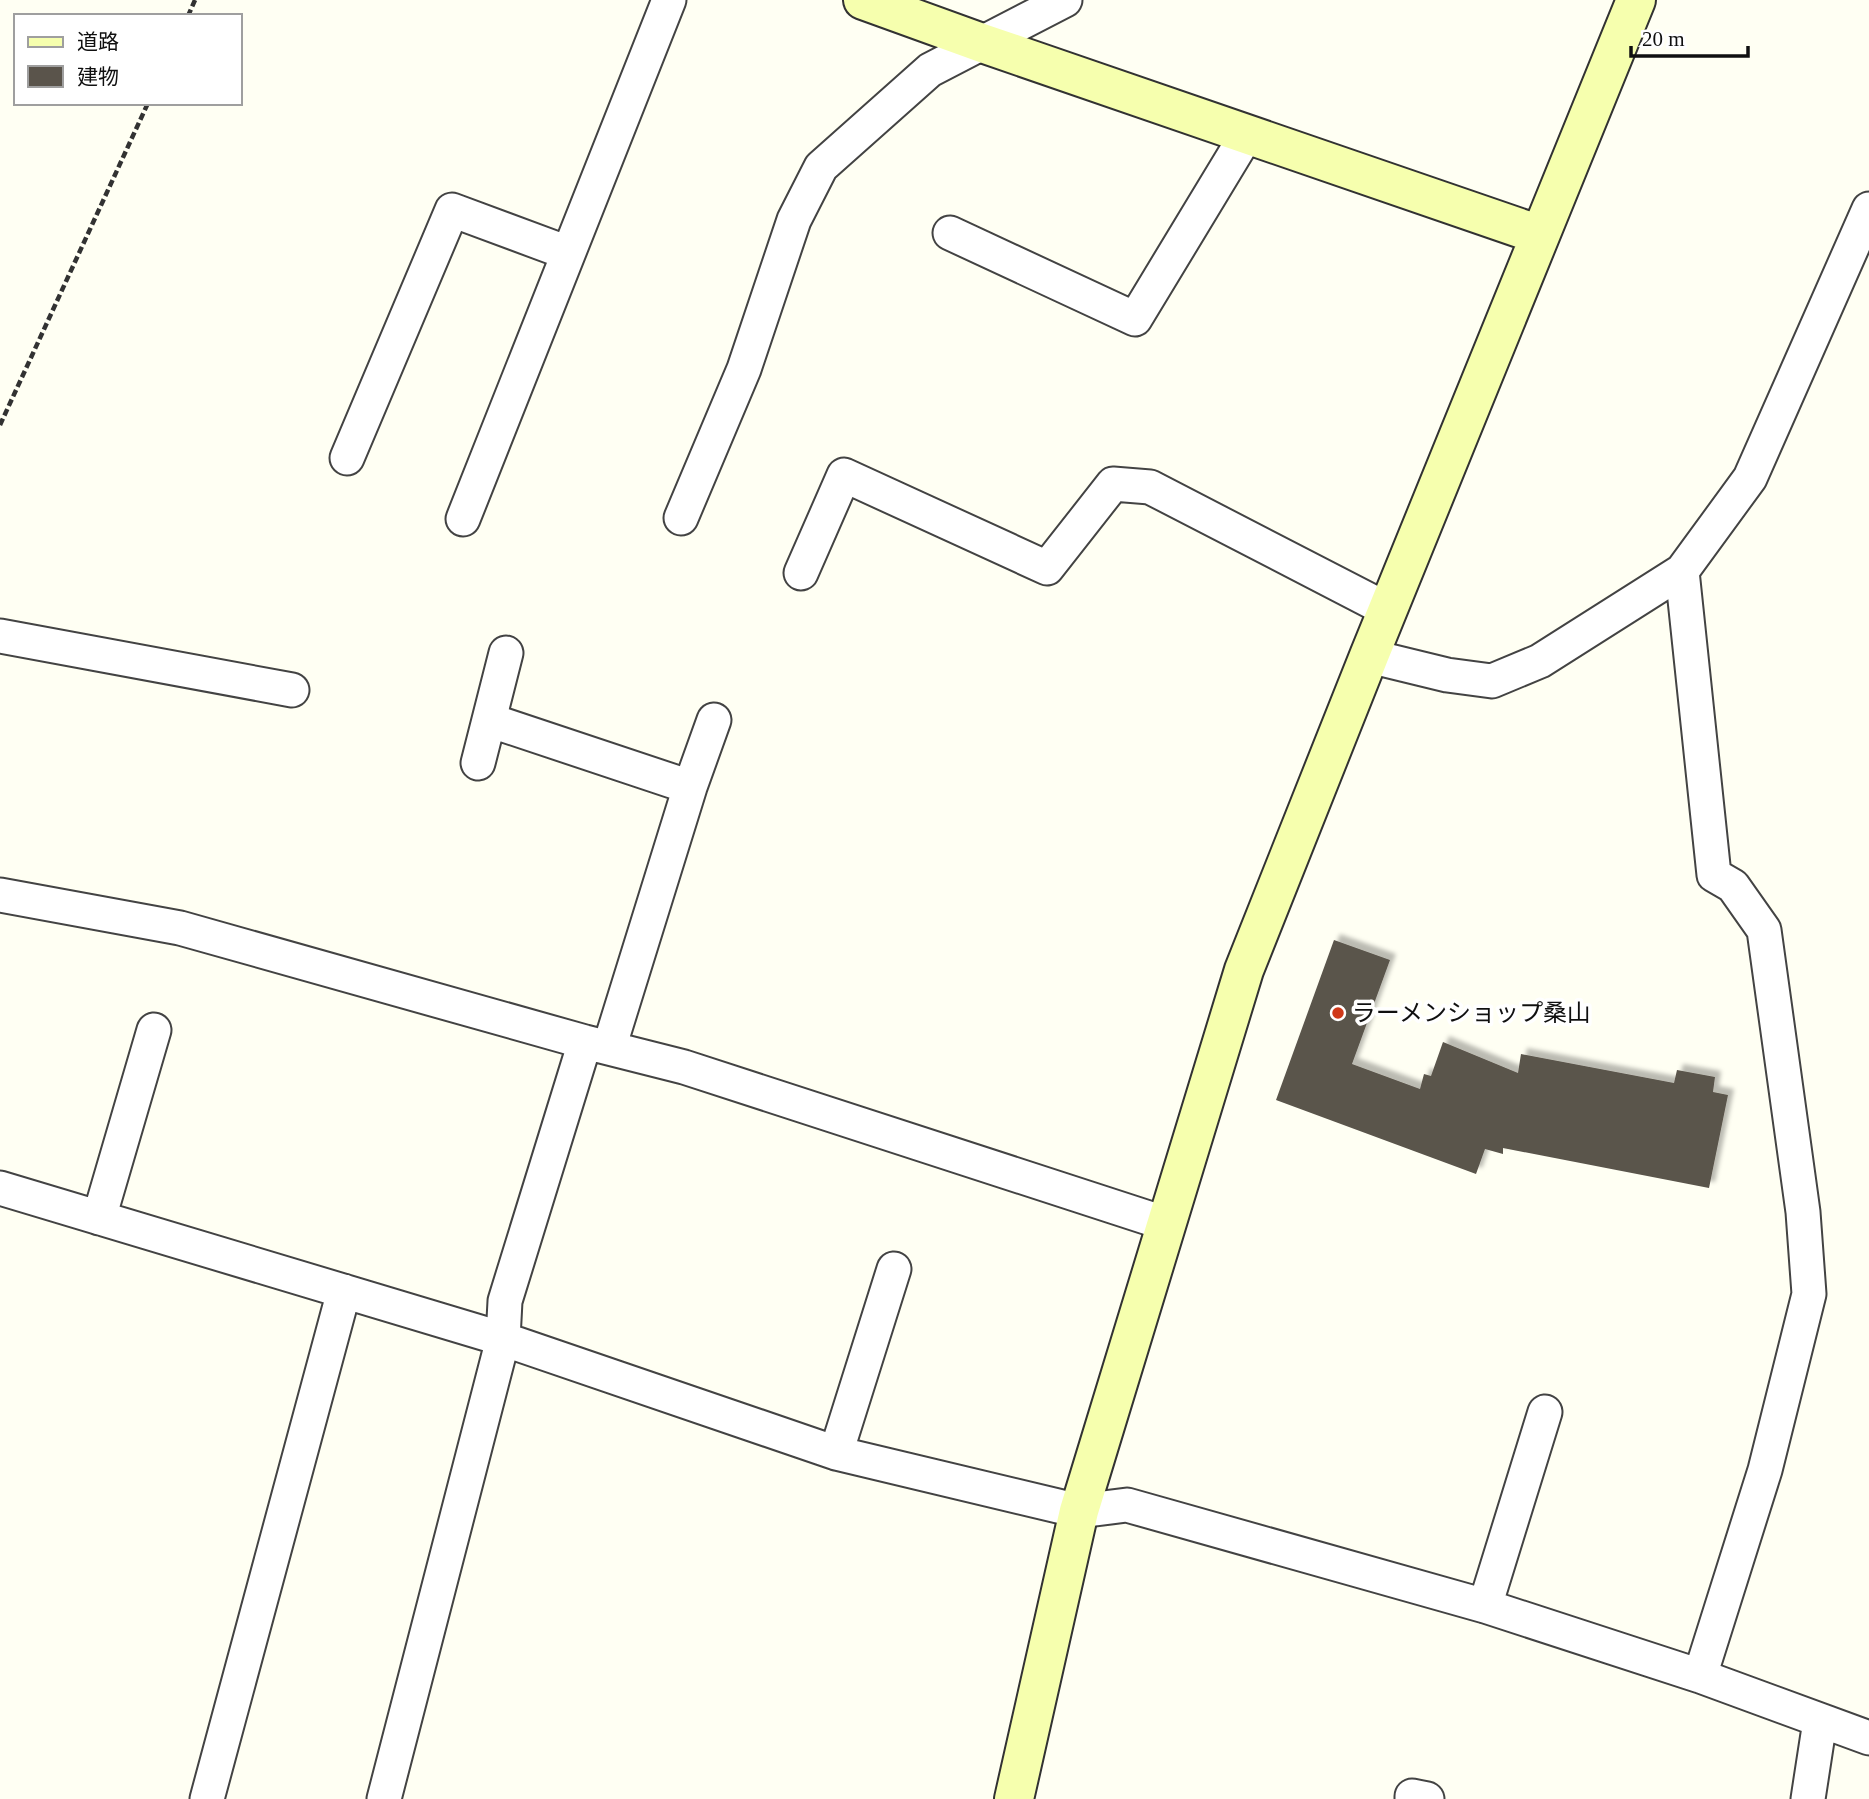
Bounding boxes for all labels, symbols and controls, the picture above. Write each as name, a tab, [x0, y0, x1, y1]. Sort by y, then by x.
legend	[14, 14, 242, 105]
scale bar	[1631, 14, 1748, 58]
text: 20 m	[1642, 27, 1685, 51]
text: 道路	[77, 30, 119, 54]
text: 建物	[77, 65, 119, 89]
place label: ラーメンショップ桑山	[1352, 1000, 1591, 1026]
marker: ラーメンショップ桑山	[1330, 1005, 1346, 1021]

